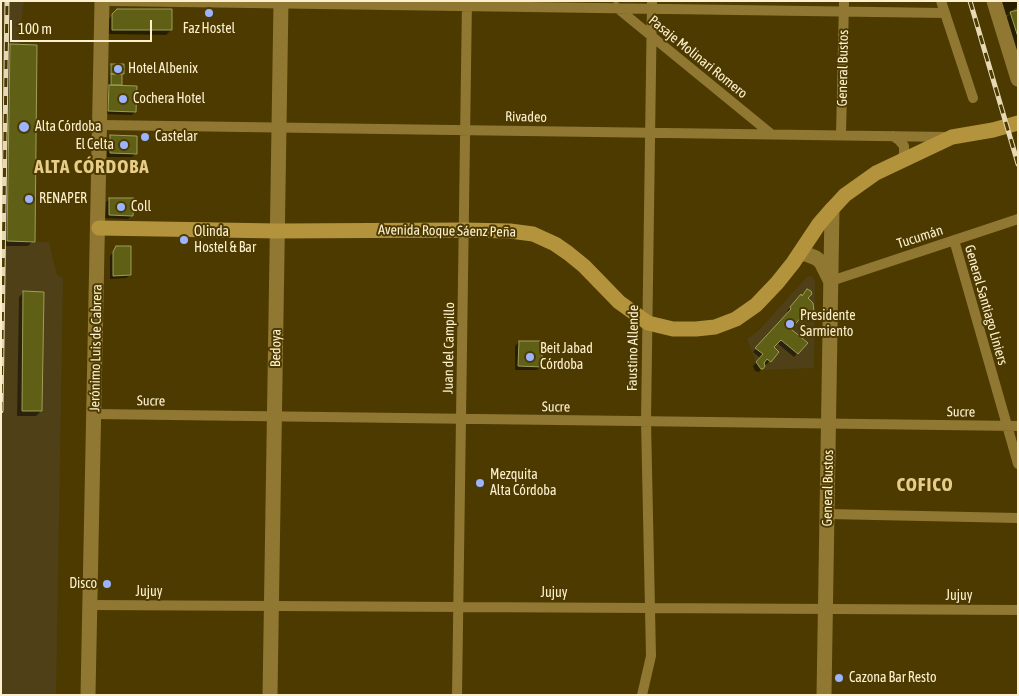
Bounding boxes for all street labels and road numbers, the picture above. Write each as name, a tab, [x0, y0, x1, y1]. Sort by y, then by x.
street label: Pasaje Molinari Romero	[645, 12, 751, 102]
street label: General Bustos	[834, 30, 852, 106]
street label: Rivadeo	[505, 108, 547, 126]
street label: Avenida Roque Sáenz Peña	[378, 221, 516, 241]
street label: Tucumán	[895, 222, 945, 252]
street label: General Santiago Liniers	[961, 243, 1011, 367]
street label: Jerónimo Luis de Cabrera	[86, 284, 106, 412]
street label: Juan del Campillo	[440, 302, 458, 394]
street label: Faustino Allende	[624, 305, 642, 391]
street label: Bedoya	[267, 329, 285, 367]
street label: Sucre	[137, 392, 165, 410]
street label: Sucre	[542, 398, 570, 416]
street label: Sucre	[947, 403, 975, 421]
street label: General Bustos	[819, 450, 837, 526]
street label: Jujuy	[136, 584, 162, 600]
street label: Jujuy	[541, 585, 567, 601]
street label: Jujuy	[946, 588, 972, 604]

